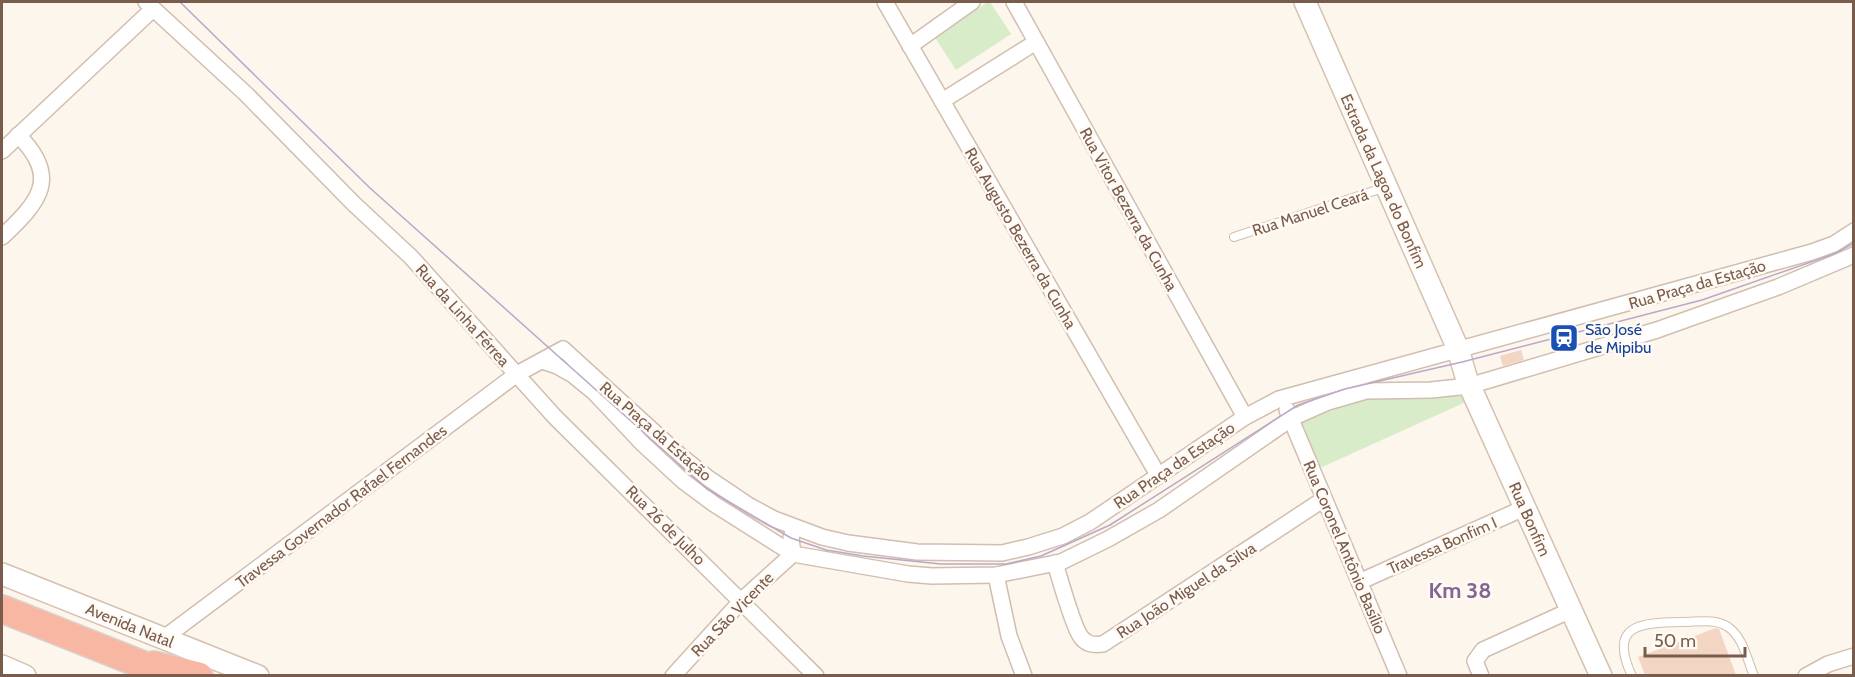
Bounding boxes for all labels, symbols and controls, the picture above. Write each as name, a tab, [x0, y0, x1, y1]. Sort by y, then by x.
street label: Estrada da Lagoa do Bonfim	[1336, 91, 1431, 271]
street label: Rua Vitor Bezerra da Cunha	[1076, 124, 1182, 294]
street label: Rua Augusto Bezerra da Cunha	[961, 144, 1080, 332]
street label: Rua Manuel Ceará	[1250, 185, 1371, 240]
street label: Rua Praça da Estação	[1626, 256, 1768, 313]
street label: Rua da Linha Férrea	[412, 260, 514, 371]
place label: São José de Mipibu	[1585, 320, 1651, 357]
station icon: São José de Mipibu	[1548, 322, 1580, 354]
street label: Rua Praça da Estação	[596, 378, 716, 485]
street label: Rua Praça da Estação	[1110, 418, 1238, 513]
street label: Travessa Governador Rafael Fernandes	[232, 421, 451, 592]
street label: Rua Coronel Antônio Basílio	[1299, 458, 1390, 637]
street label: Rua Bonfim	[1505, 479, 1554, 559]
street label: Rua 26 de Julho	[622, 482, 709, 569]
street label: Travessa Bonfim I	[1385, 513, 1500, 578]
street label: Rua João Miguel da Silva	[1113, 538, 1260, 642]
street label: Rua São Vicente	[687, 568, 777, 661]
district label: Km 38	[1428, 577, 1492, 604]
street label: Avenida Natal	[83, 599, 177, 652]
scale bar	[1645, 620, 1746, 658]
text: 50 m	[1654, 630, 1696, 652]

